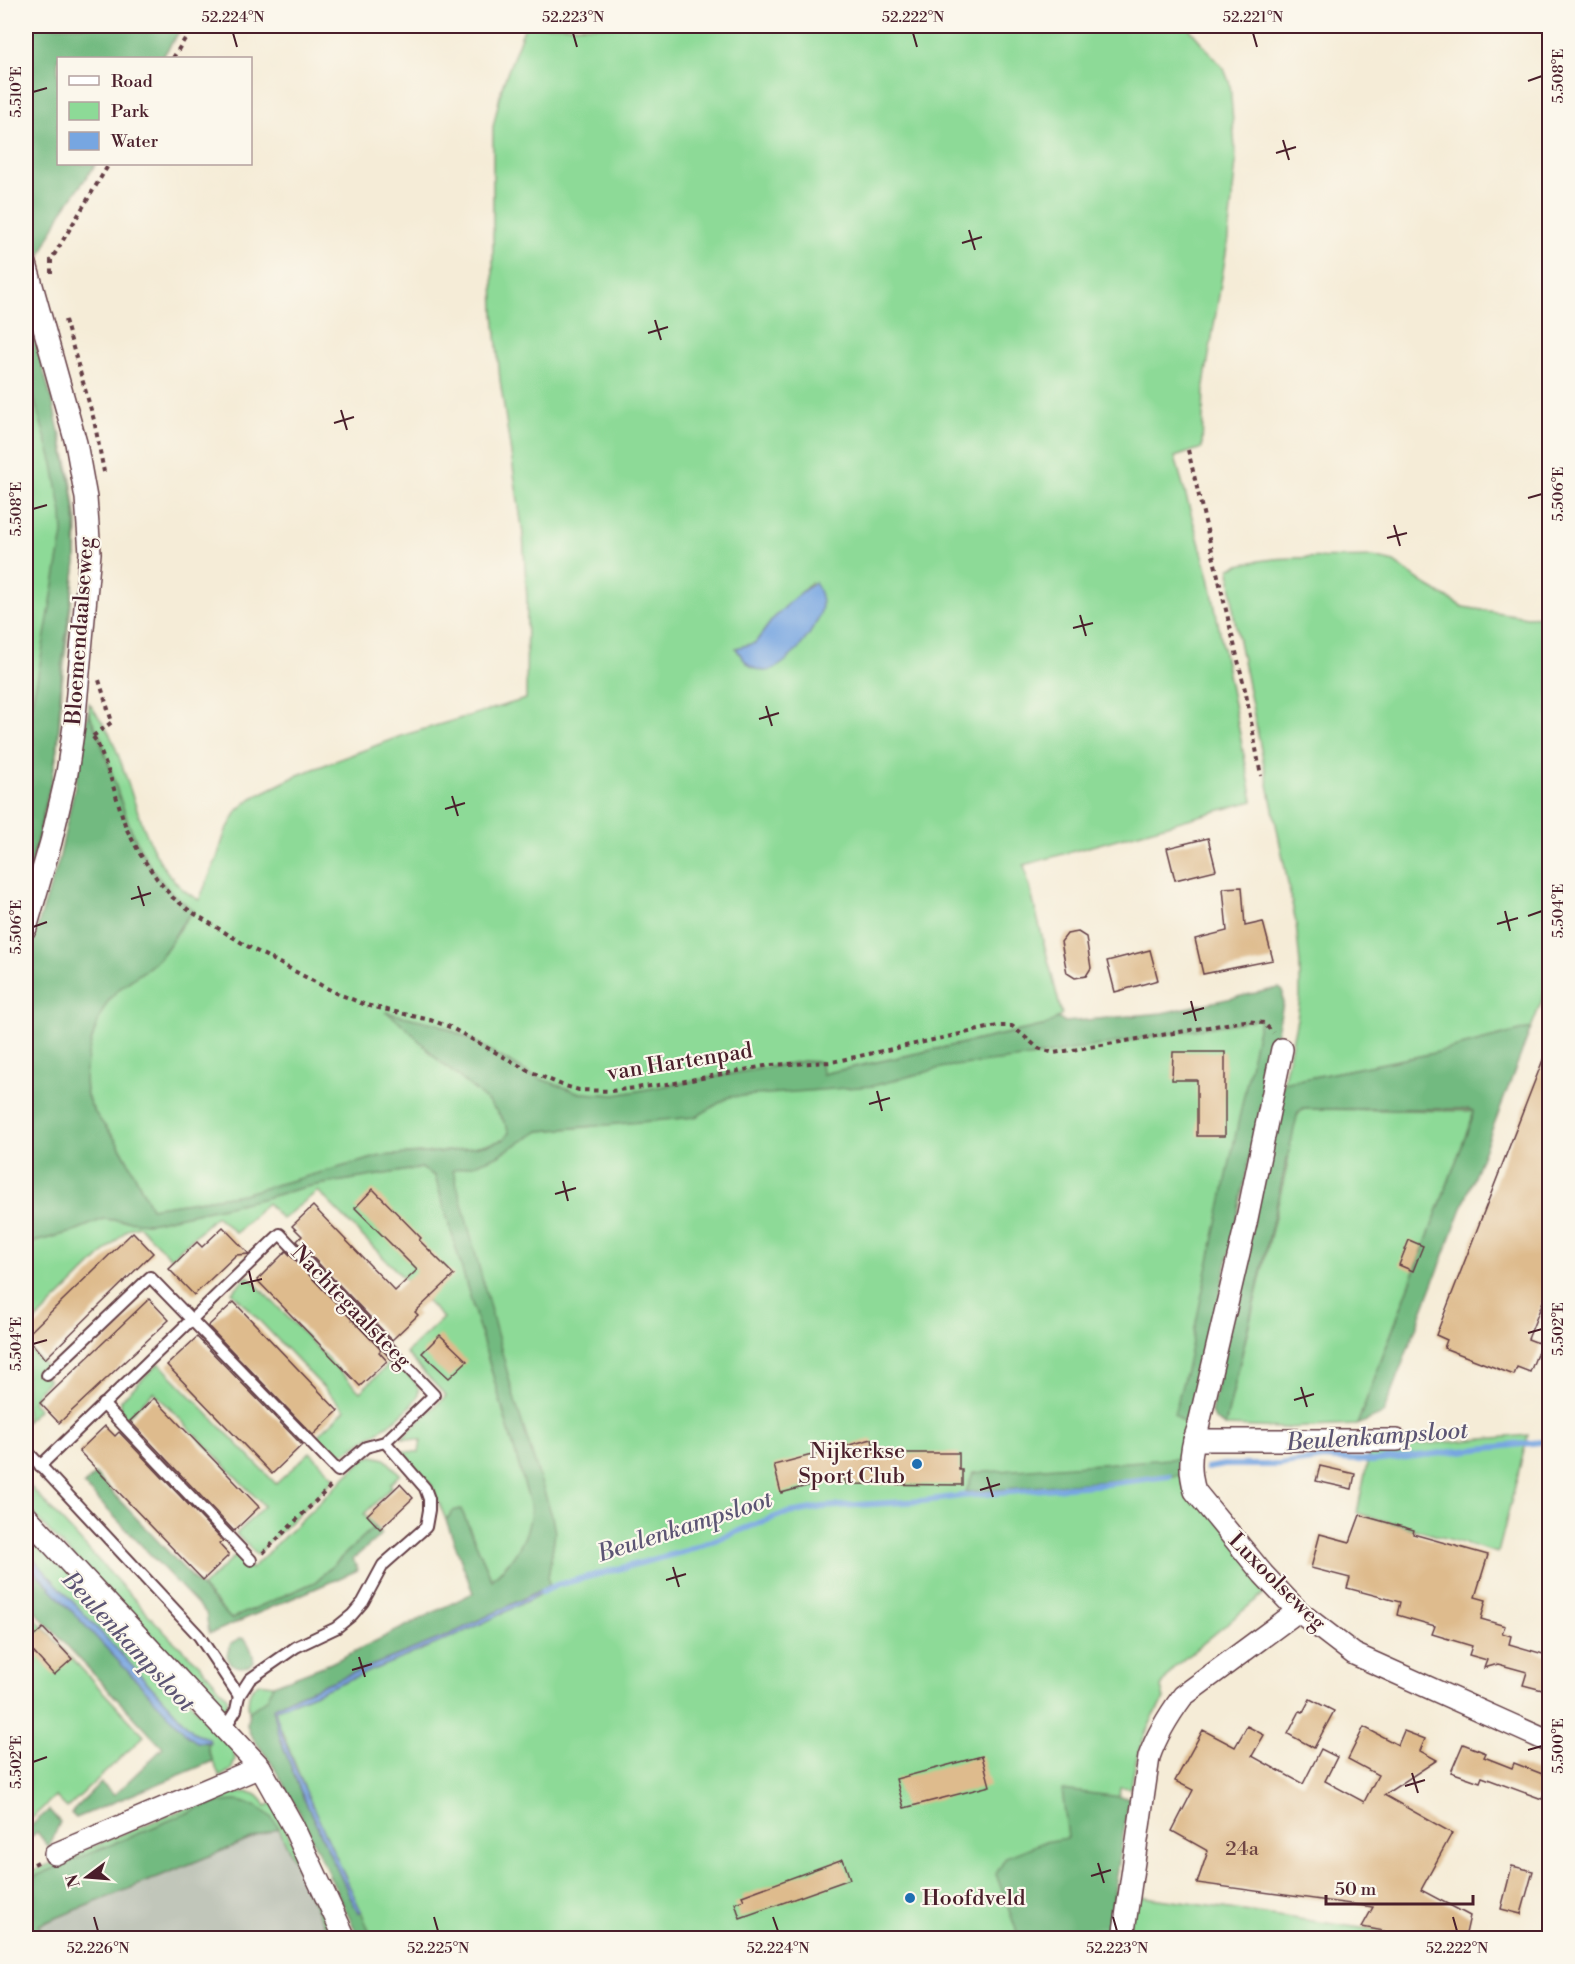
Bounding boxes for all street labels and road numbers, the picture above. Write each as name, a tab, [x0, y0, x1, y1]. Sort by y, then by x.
street label: Bloemendaalseweg	[60, 535, 100, 727]
street label: van Hartenpad	[604, 1037, 755, 1087]
street label: Nachtegaalsteeg	[285, 1240, 417, 1375]
street label: Luxoolseweg	[1222, 1527, 1332, 1637]

